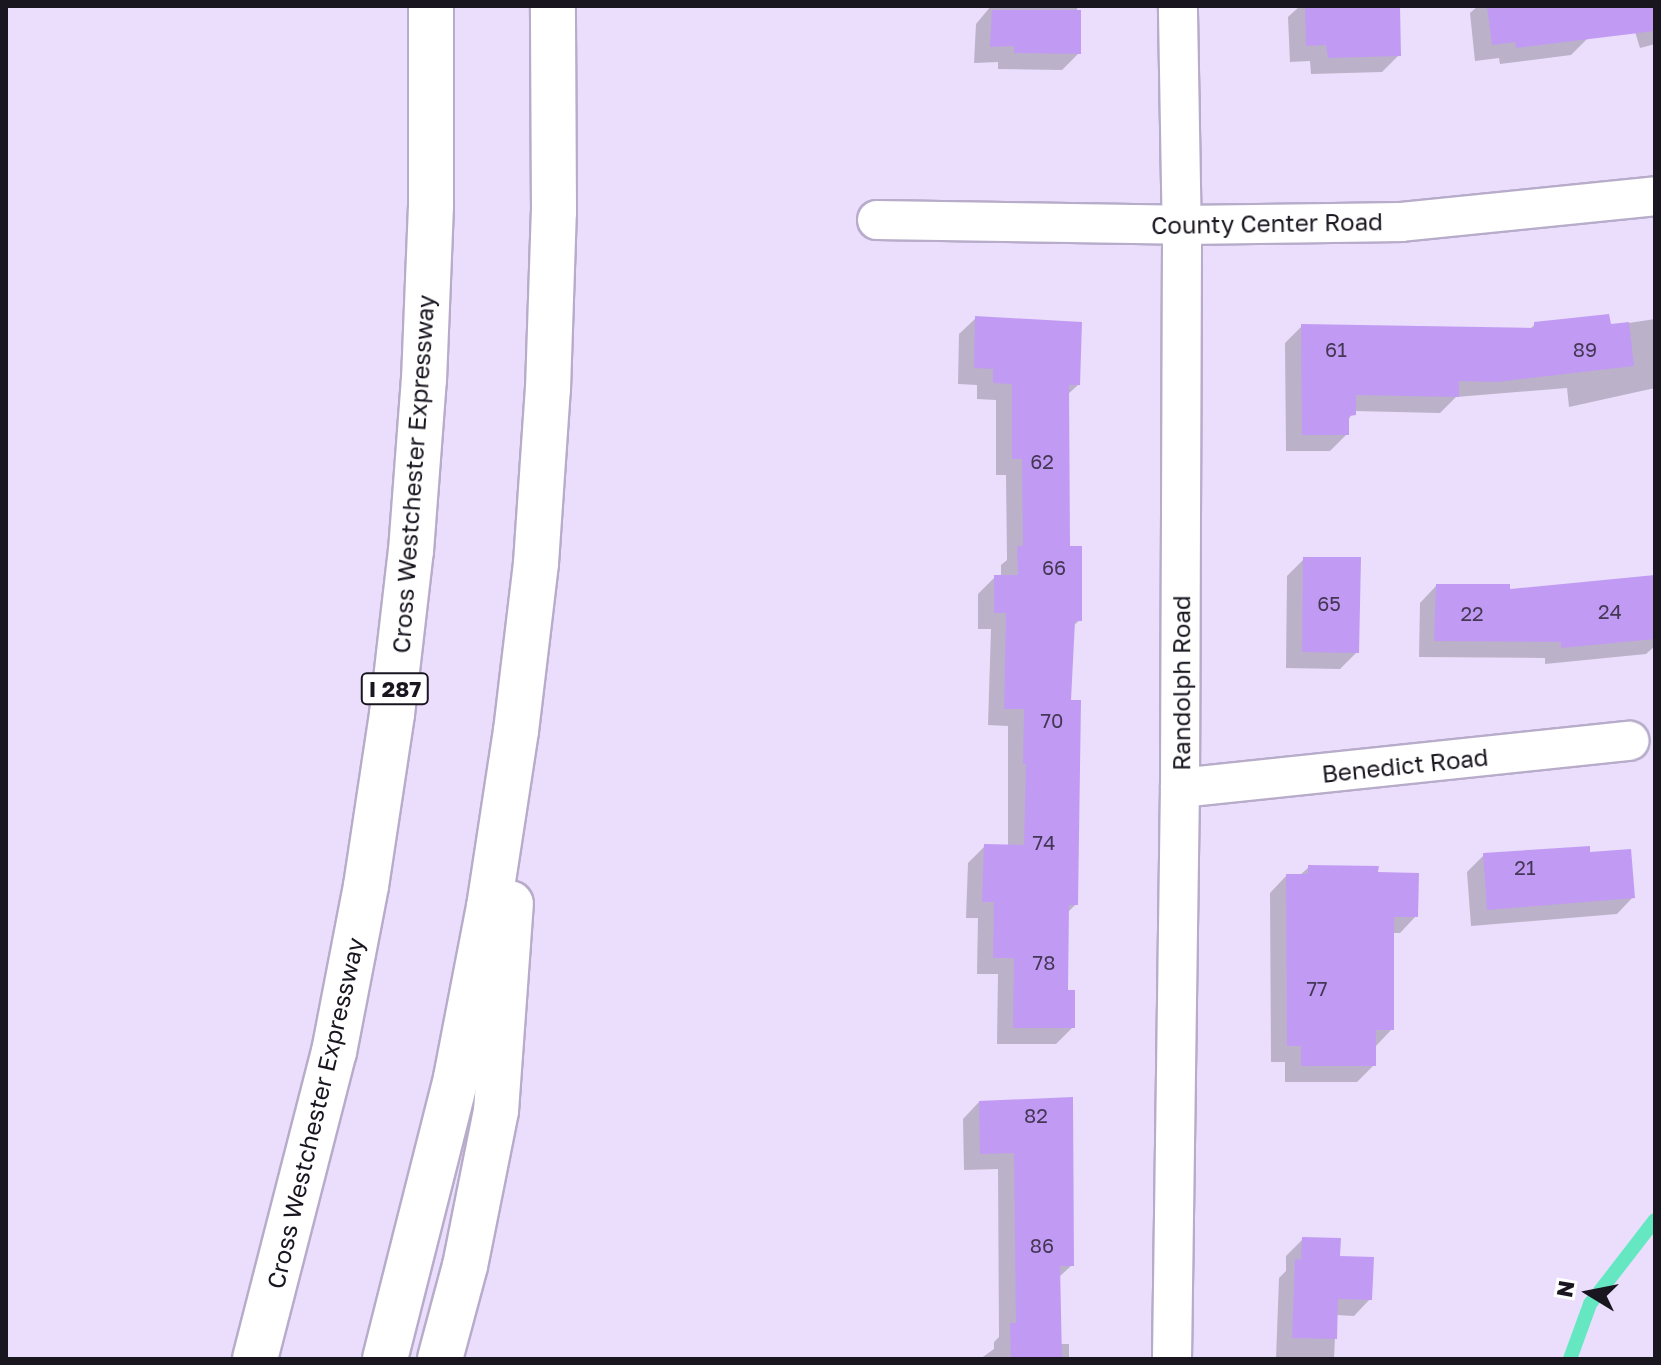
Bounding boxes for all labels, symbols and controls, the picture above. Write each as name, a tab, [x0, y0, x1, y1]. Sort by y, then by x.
street label: County Center Road	[1151, 207, 1383, 239]
street label: Cross Westchester Expressway	[386, 294, 440, 654]
house number: 61	[1325, 337, 1347, 361]
house number: 89	[1573, 337, 1597, 361]
house number: 62	[1030, 449, 1054, 473]
house number: 66	[1042, 555, 1066, 579]
house number: 65	[1317, 591, 1341, 615]
street label: Randolph Road	[1167, 595, 1195, 771]
house number: 24	[1598, 599, 1622, 623]
house number: 22	[1460, 601, 1484, 625]
road number: I 287	[359, 671, 431, 707]
house number: 70	[1041, 708, 1063, 732]
street label: Benedict Road	[1320, 742, 1490, 788]
house number: 74	[1033, 830, 1055, 854]
house number: 21	[1514, 855, 1536, 879]
street label: Cross Westchester Expressway	[261, 935, 369, 1291]
house number: 78	[1033, 950, 1055, 974]
house number: 77	[1306, 976, 1328, 1000]
house number: 82	[1024, 1103, 1048, 1127]
house number: 86	[1030, 1233, 1054, 1257]
north arrow	[1549, 1253, 1629, 1333]
text: N	[1550, 1278, 1580, 1299]

